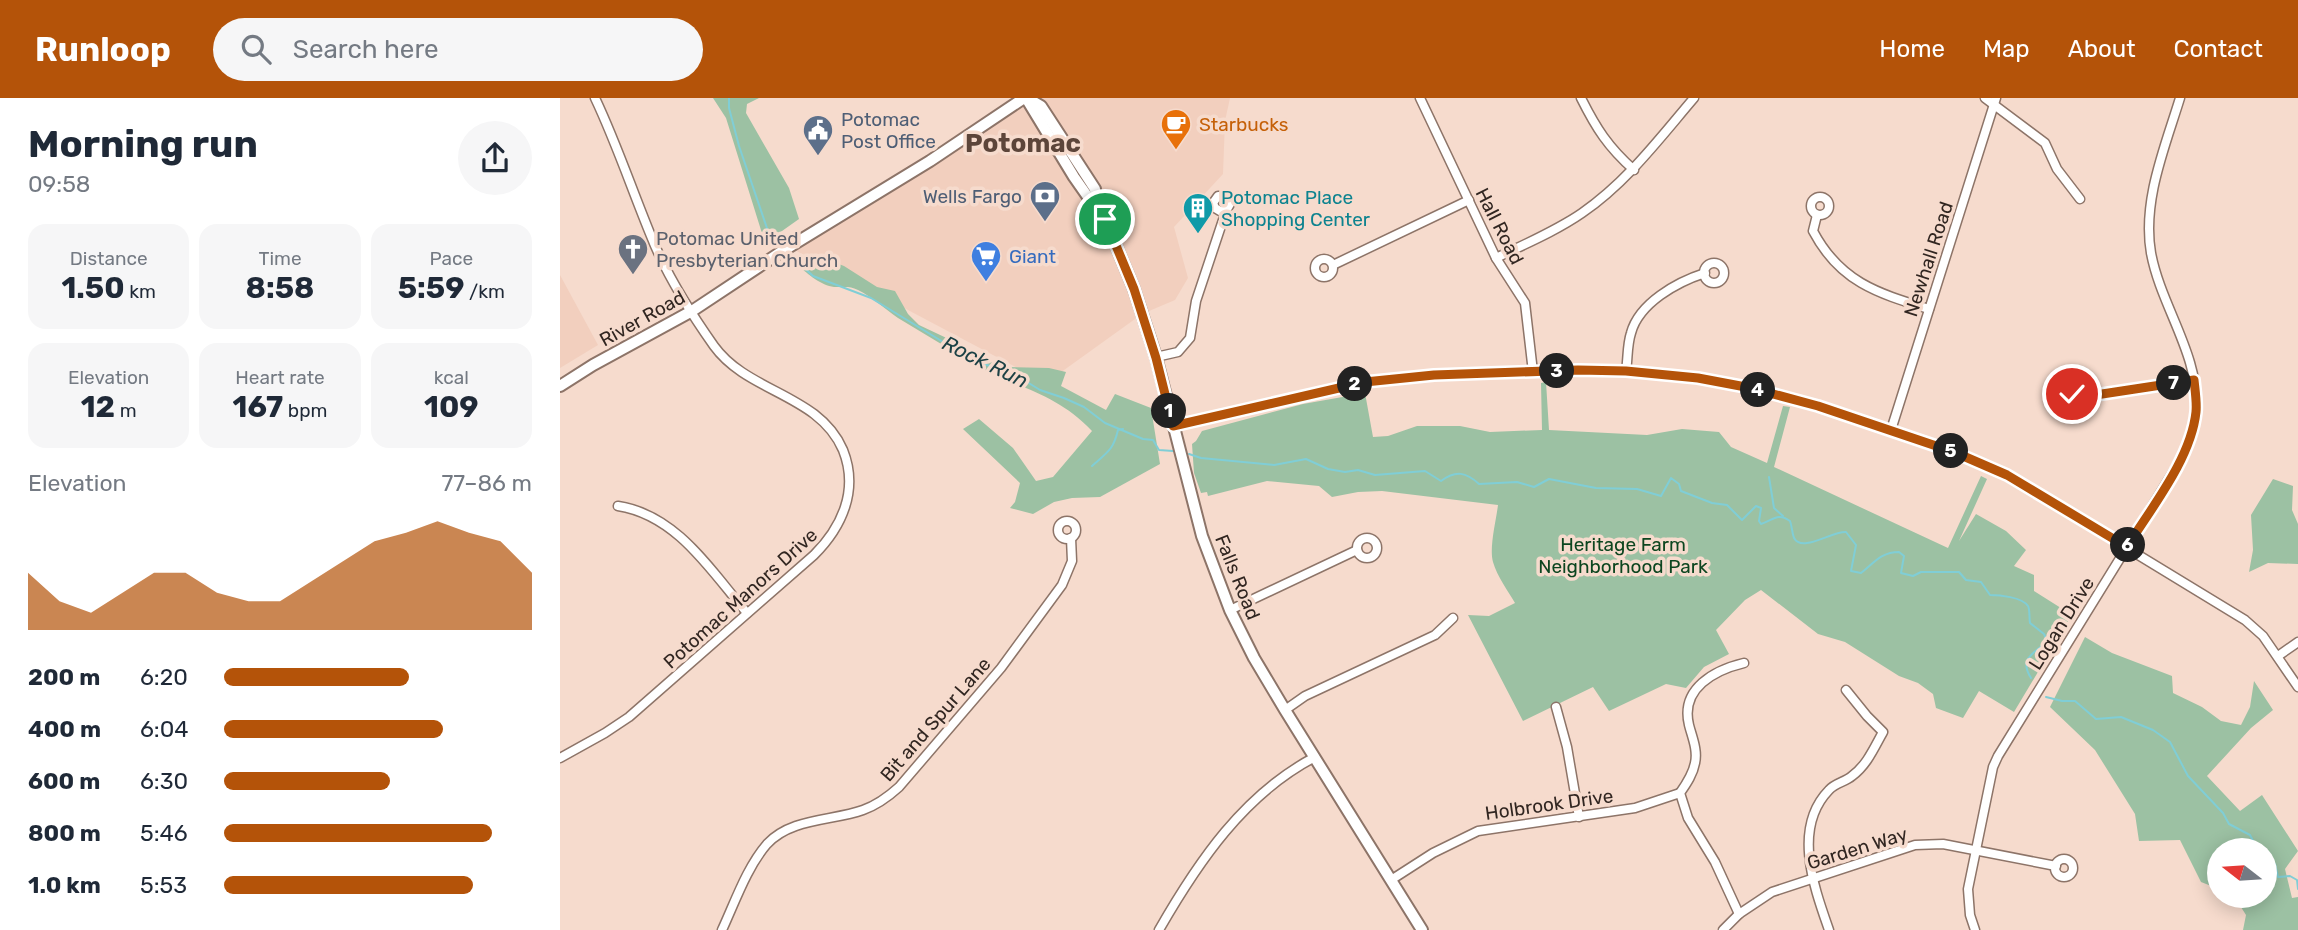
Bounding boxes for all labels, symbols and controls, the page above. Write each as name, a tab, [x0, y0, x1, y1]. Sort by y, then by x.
search box	[213, 18, 703, 81]
text: Runloop	[35, 30, 171, 69]
icon: search	[237, 30, 275, 68]
text: Search here	[293, 34, 439, 65]
text: Home	[1879, 35, 1945, 63]
text: Map	[1983, 35, 2030, 63]
text: About	[2068, 35, 2136, 63]
text: Contact	[2174, 35, 2263, 63]
cafe icon: Starbucks	[1159, 107, 1193, 151]
place label: Potomac Post Office	[841, 108, 936, 153]
public building icon: Potomac Post Office	[801, 113, 835, 157]
place label: Starbucks	[1199, 113, 1289, 136]
text: Morning run	[28, 121, 258, 167]
button: share	[458, 121, 532, 195]
district label: Potomac	[965, 128, 1081, 159]
text: 09:58	[28, 170, 90, 198]
bank icon: Wells Fargo	[1028, 179, 1062, 223]
street label: Hall Road	[1470, 184, 1529, 268]
place label: Wells Fargo	[923, 185, 1022, 208]
place label: Potomac Place Shopping Center	[1221, 186, 1371, 231]
pin	[1075, 189, 1135, 249]
building icon: Potomac Place Shopping Center	[1181, 191, 1215, 235]
street label: Newhall Road	[1899, 199, 1958, 320]
icon: arrive	[1086, 200, 1124, 238]
place label: Potomac United Presbyterian Church	[656, 227, 838, 272]
church icon: Potomac United Presbyterian Church	[616, 232, 650, 276]
supermarket icon: Giant	[969, 239, 1003, 283]
place label: Giant	[1009, 245, 1056, 268]
text: Distance	[70, 247, 148, 270]
text: Time	[258, 247, 302, 270]
text: Pace	[430, 247, 473, 270]
text: 1.50	[61, 270, 125, 306]
text: 8:58	[246, 270, 314, 306]
text: 5:59	[398, 270, 464, 306]
text: km	[125, 280, 156, 303]
text: /km	[464, 280, 505, 303]
street label: River Road	[595, 286, 689, 351]
water label: Rock Run	[938, 330, 1032, 393]
pin: 3	[1539, 354, 1574, 388]
text: 3	[1550, 359, 1563, 382]
pin	[2042, 364, 2102, 424]
text: Elevation	[68, 366, 149, 389]
text: Heart rate	[235, 366, 325, 389]
text: kcal	[434, 366, 469, 389]
pin: 2	[1338, 366, 1372, 402]
pin: 7	[2156, 366, 2192, 400]
text: 7	[2168, 371, 2179, 394]
text: 2	[1348, 372, 1361, 395]
pin: 4	[1740, 372, 1776, 408]
icon: check	[2053, 375, 2091, 413]
text: 4	[1751, 378, 1764, 401]
text: 12	[81, 389, 115, 425]
text: 167	[233, 389, 283, 425]
text: 109	[424, 389, 479, 425]
pin: 1	[1152, 394, 1186, 428]
text: m	[115, 399, 137, 422]
text: bpm	[283, 399, 327, 422]
text: 1	[1164, 399, 1173, 422]
pin: 5	[1934, 434, 1968, 468]
text: 5	[1944, 439, 1957, 462]
text: Elevation	[28, 469, 127, 497]
text: 77–86 m	[441, 469, 532, 497]
street label: Potomac Manors Drive	[659, 523, 822, 674]
pin: 6	[2110, 528, 2146, 562]
street label: Falls Road	[1210, 531, 1265, 623]
park label: Heritage Farm Neighborhood Park	[1538, 533, 1708, 578]
text: 6	[2121, 533, 2134, 556]
street label: Logan Drive	[2024, 573, 2099, 674]
street label: Bit and Spur Lane	[875, 653, 995, 786]
text: 200 m	[28, 663, 100, 691]
text: 6:20	[140, 663, 188, 691]
text: 400 m	[28, 715, 101, 743]
text: 6:04	[140, 715, 189, 743]
text: 600 m	[28, 767, 100, 795]
text: 6:30	[140, 767, 188, 795]
street label: Holbrook Drive	[1483, 784, 1615, 825]
text: 800 m	[28, 819, 101, 847]
text: 5:46	[140, 819, 188, 847]
street label: Garden Way	[1804, 822, 1910, 875]
north arrow	[2207, 838, 2277, 908]
map controls	[2207, 838, 2277, 908]
text: 1.0 km	[28, 871, 101, 899]
text: 5:53	[140, 871, 187, 899]

